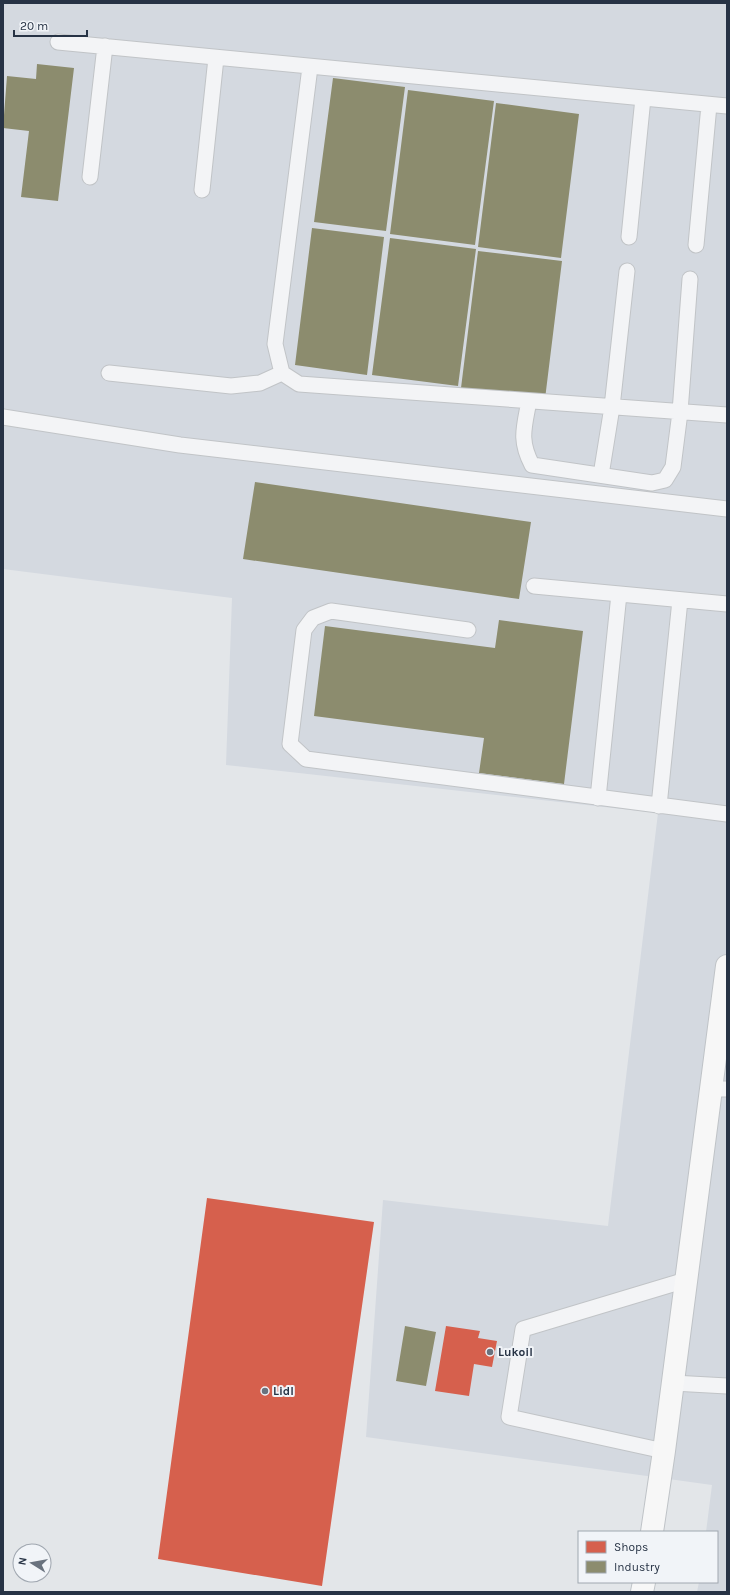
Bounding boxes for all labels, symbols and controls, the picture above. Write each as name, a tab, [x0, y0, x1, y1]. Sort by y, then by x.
scale bar	[14, 12, 87, 38]
text: 20 m	[20, 19, 48, 33]
place label: Lukoil	[498, 1345, 533, 1359]
marker: Lukoil	[485, 1347, 495, 1357]
place label: Lidl	[273, 1384, 294, 1398]
marker: Lidl	[260, 1386, 270, 1396]
legend	[578, 1531, 718, 1583]
text: Shops	[614, 1540, 648, 1554]
north arrow	[12, 1543, 52, 1583]
text: N	[16, 1556, 30, 1566]
text: Industry	[614, 1560, 660, 1574]

